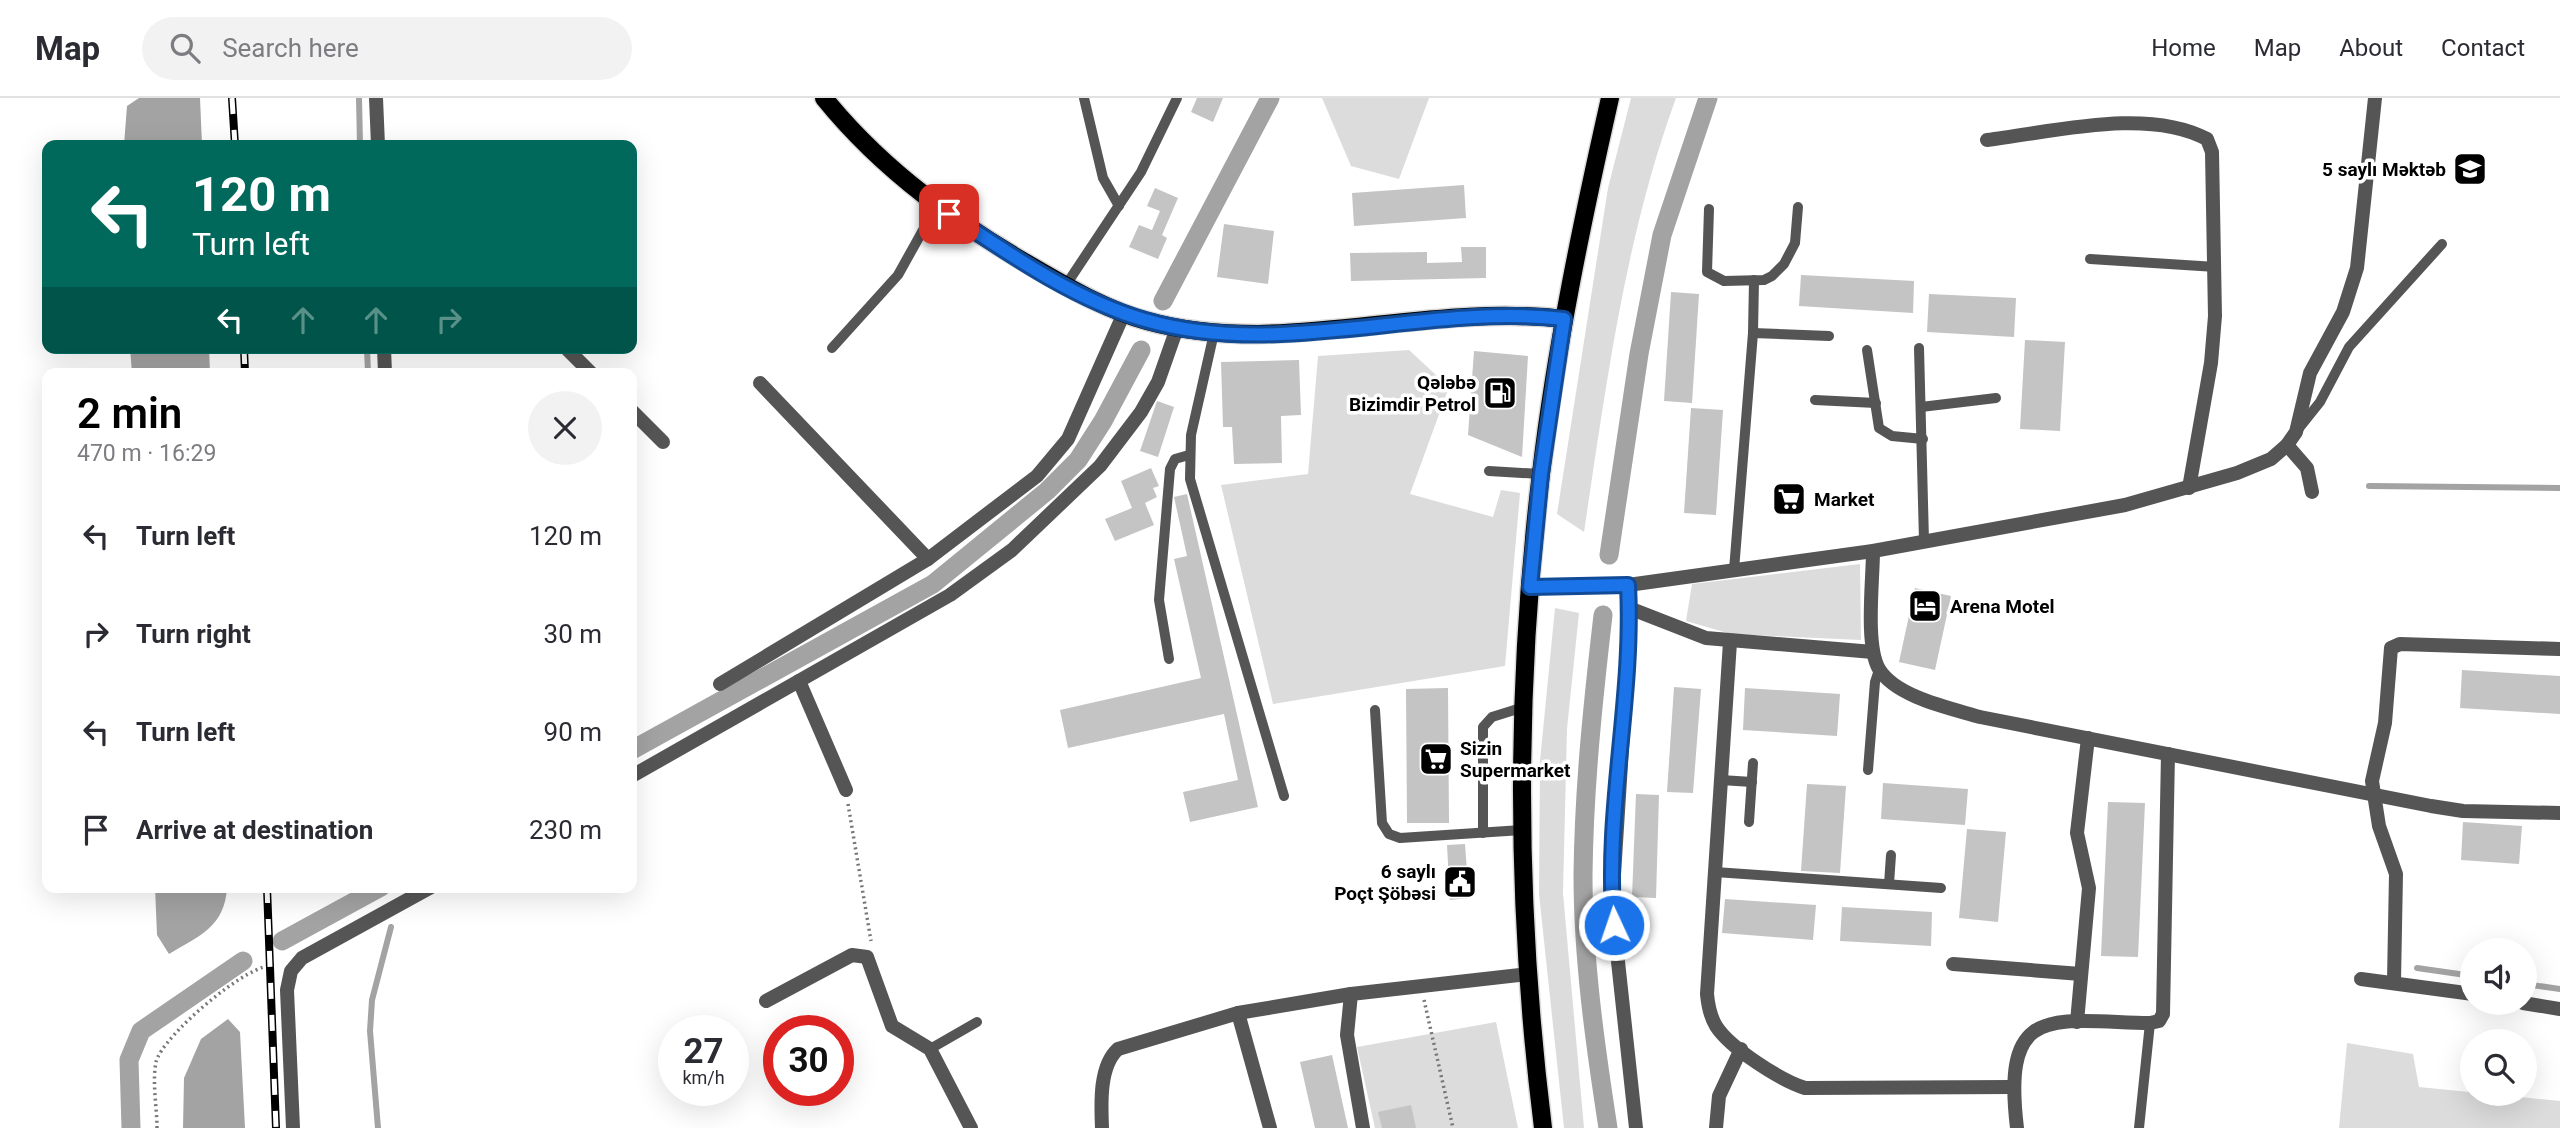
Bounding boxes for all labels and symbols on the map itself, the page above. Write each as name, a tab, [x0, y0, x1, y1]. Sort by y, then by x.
school or university icon: 5 saylı Məktəb	[2451, 150, 2489, 188]
place label: 5 saylı Məktəb	[2322, 158, 2446, 181]
pin	[919, 184, 979, 244]
place label: Qələbə Bizimdir Petrol	[1349, 371, 1476, 416]
fuel station icon: Qələbə Bizimdir Petrol	[1481, 374, 1519, 412]
supermarket icon: Market	[1770, 480, 1808, 518]
place label: Market	[1814, 488, 1875, 511]
hotel icon: Arena Motel	[1906, 587, 1944, 625]
place label: Arena Motel	[1950, 595, 2054, 618]
place label: Sizin Supermarket	[1460, 737, 1571, 782]
supermarket icon: Sizin Supermarket	[1417, 740, 1455, 778]
place label: 6 saylı Poçt Şöbəsi	[1334, 860, 1436, 905]
public building icon: 6 saylı Poçt Şöbəsi	[1441, 863, 1479, 901]
position arrow	[1577, 888, 1651, 962]
speed limit sign: 30	[763, 1015, 854, 1106]

